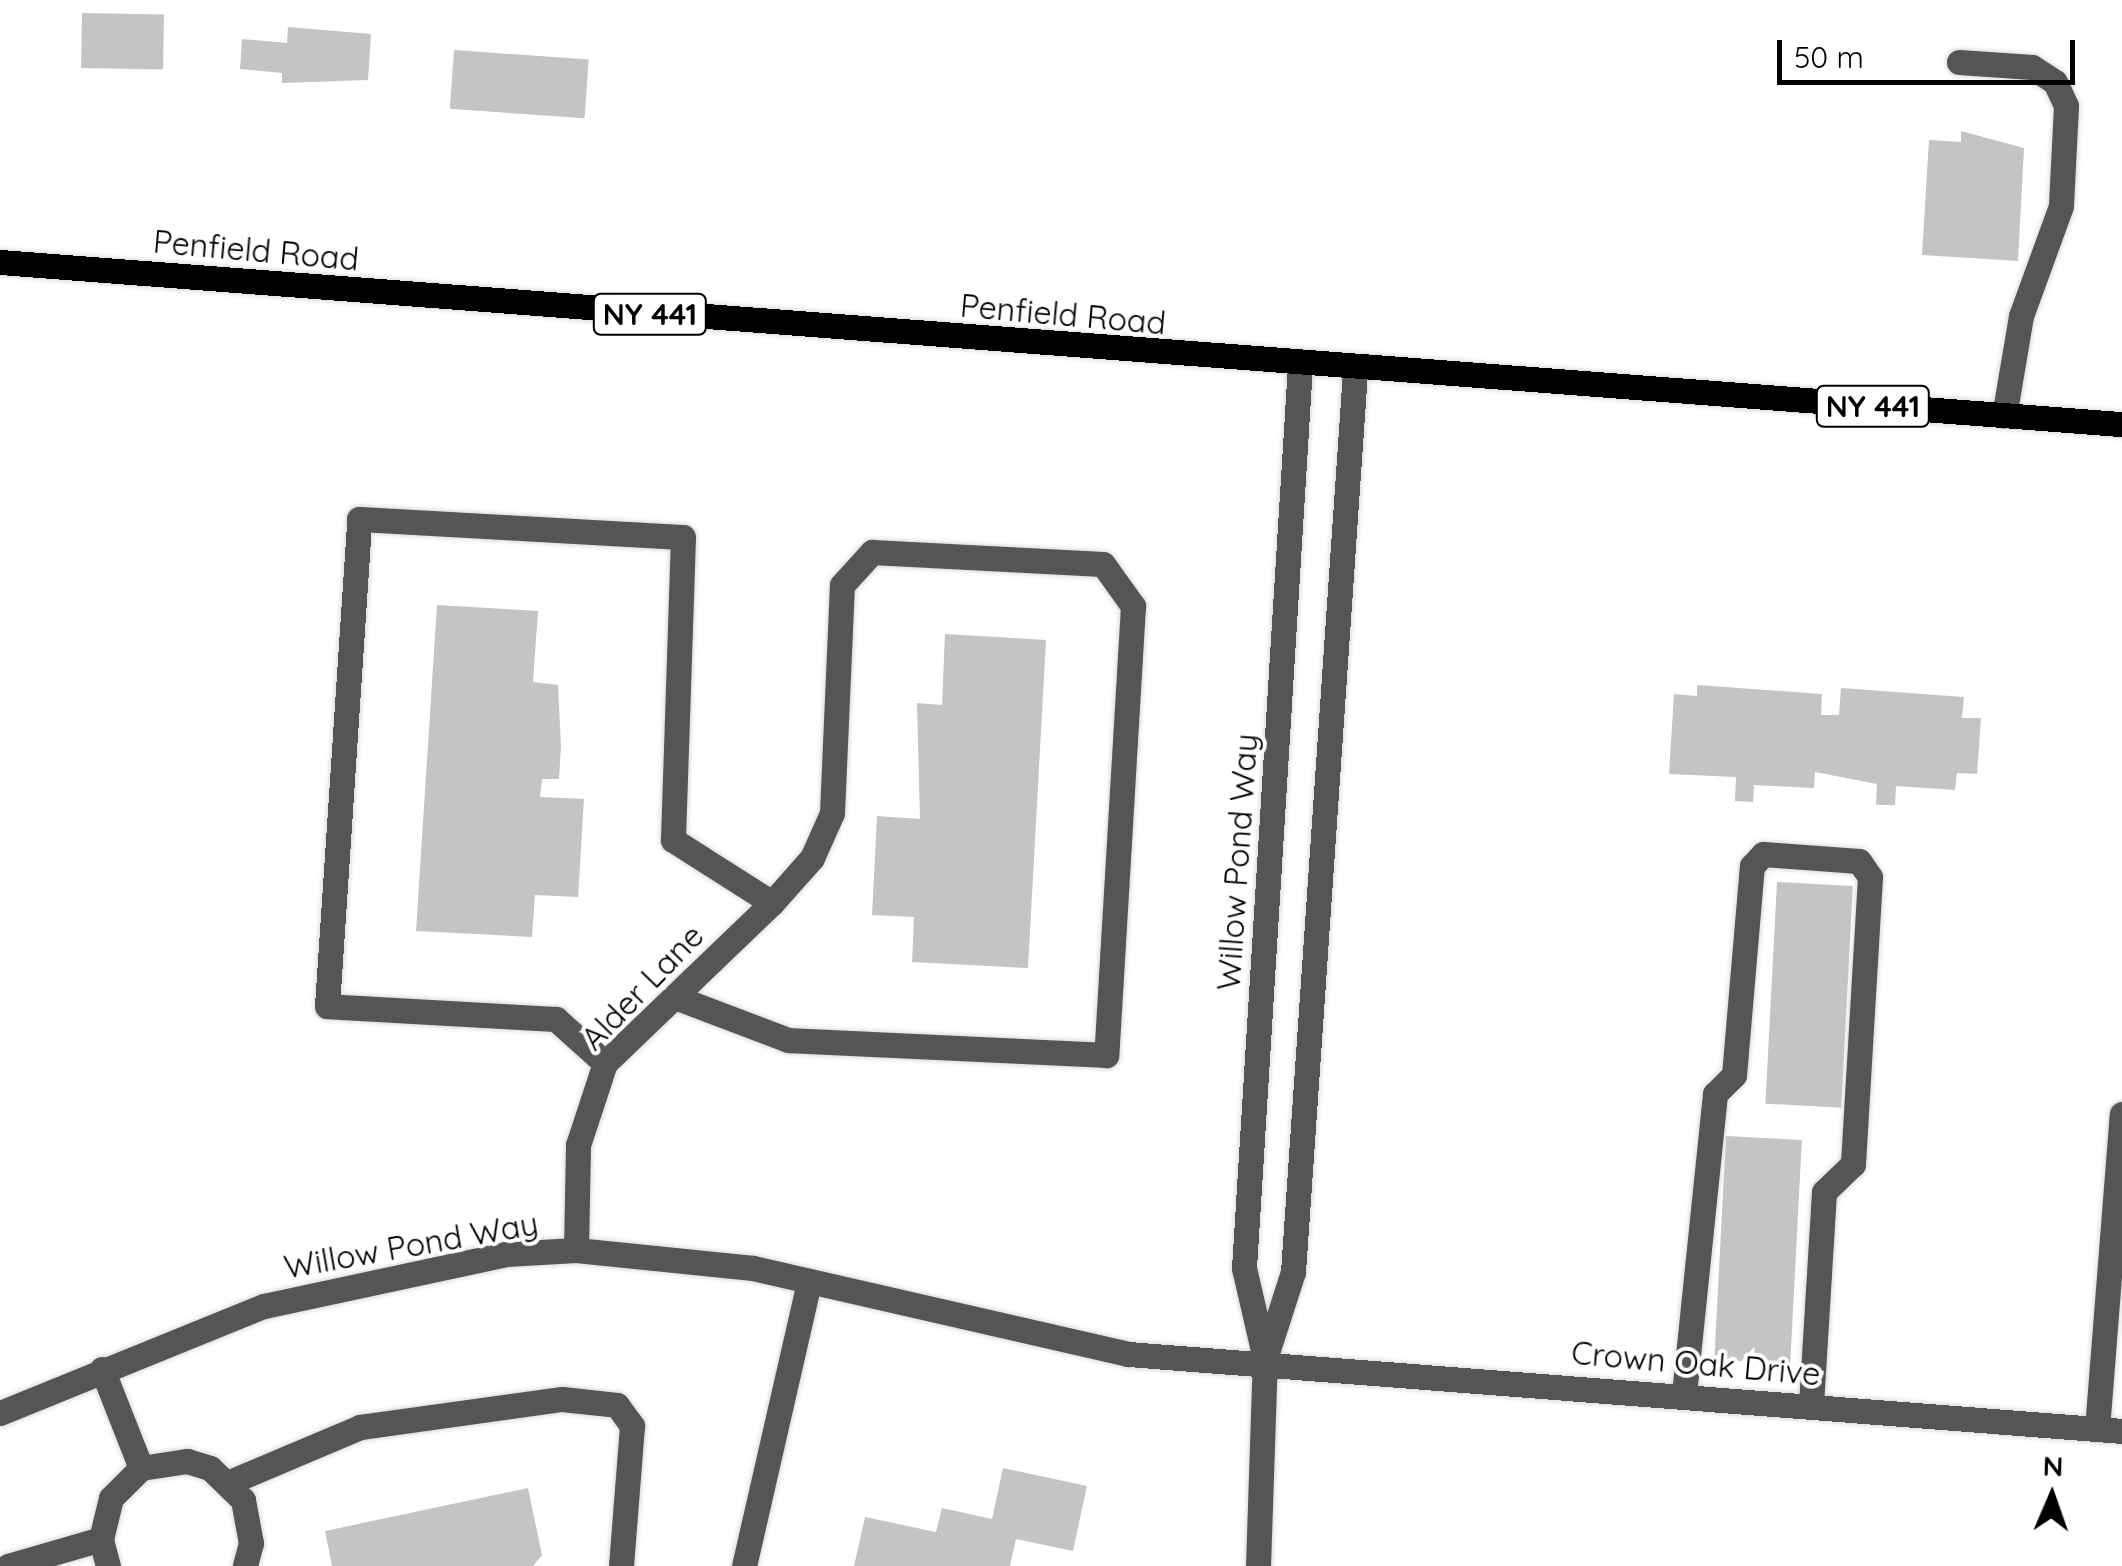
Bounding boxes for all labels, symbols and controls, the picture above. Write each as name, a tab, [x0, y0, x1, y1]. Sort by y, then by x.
scale bar	[1782, 20, 2080, 82]
text: 50 m	[1794, 38, 1864, 76]
street label: Penfield Road	[152, 222, 360, 278]
street label: Penfield Road	[959, 286, 1167, 342]
road number: NY 441	[592, 289, 708, 339]
road number: NY 441	[1816, 381, 1930, 431]
street label: Willow Pond Way	[1209, 732, 1265, 992]
street label: Alder Lane	[573, 916, 711, 1058]
street label: Willow Pond Way	[281, 1204, 541, 1286]
street label: Crown Oak Drive	[1570, 1333, 1822, 1393]
north arrow	[2002, 1446, 2102, 1546]
text: N	[2042, 1448, 2064, 1483]

